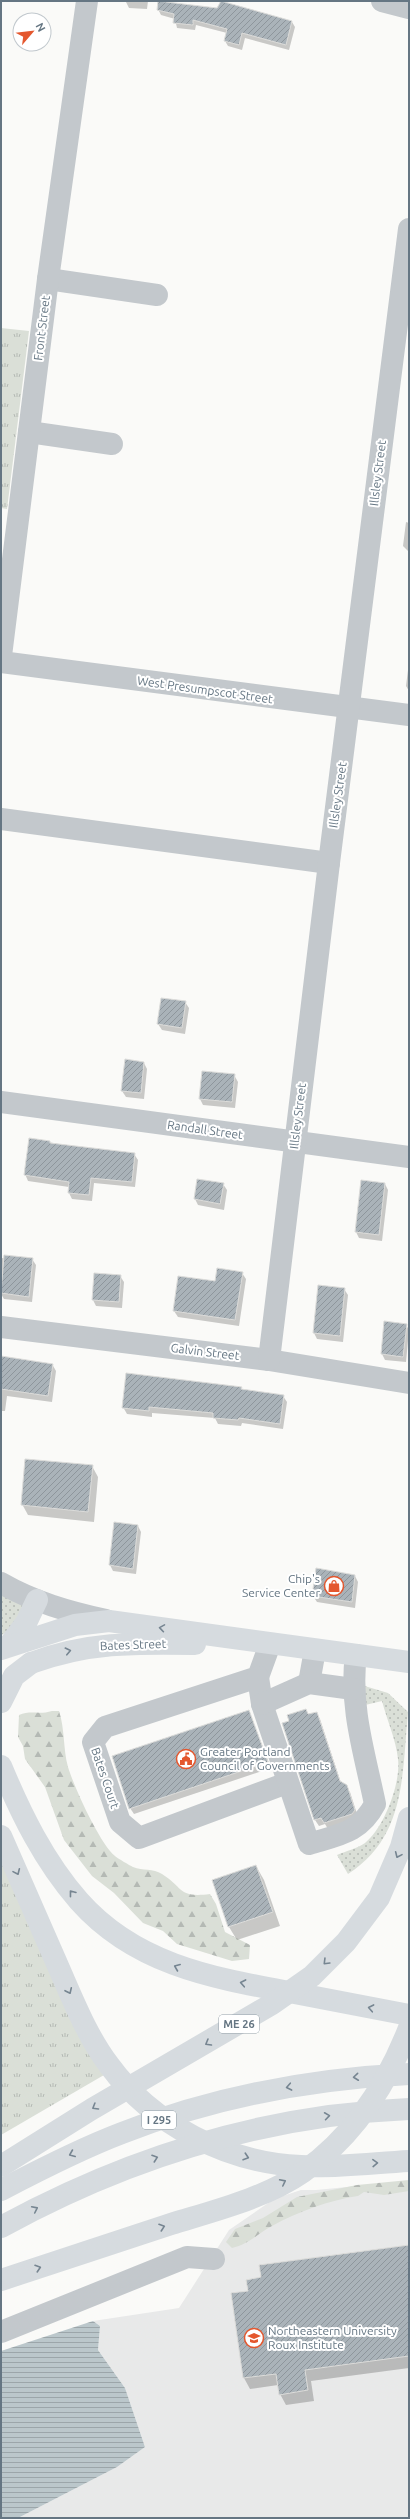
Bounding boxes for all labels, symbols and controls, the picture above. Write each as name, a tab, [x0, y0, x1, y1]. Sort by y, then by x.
north arrow	[12, 12, 52, 52]
text: N	[34, 21, 48, 34]
street label: Front Street	[31, 294, 52, 361]
street label: Illsley Street	[367, 439, 388, 507]
street label: West Presumpscot Street	[136, 674, 274, 705]
street label: Illsley Street	[326, 761, 349, 829]
street label: Illsley Street	[287, 1082, 308, 1150]
street label: Randall Street	[166, 1118, 244, 1141]
street label: Galvin Street	[170, 1341, 240, 1362]
place label: Chip's Service Center	[242, 1572, 320, 1599]
shop icon: Chip's Service Center	[323, 1575, 345, 1597]
one-way arrow	[159, 1624, 165, 1632]
street label: Bates Street	[99, 1637, 167, 1652]
one-way arrow	[64, 1647, 71, 1655]
place label: Greater Portland Council of Governments	[200, 1745, 329, 1772]
street label: Bates Court	[89, 1746, 122, 1810]
public building icon: Greater Portland Council of Governments	[175, 1748, 197, 1770]
one-way arrow	[395, 1850, 403, 1858]
one-way arrow	[12, 1868, 20, 1876]
one-way arrow	[70, 1890, 77, 1897]
one-way arrow	[323, 1957, 331, 1965]
one-way arrow	[174, 1963, 181, 1971]
one-way arrow	[240, 1980, 246, 1988]
one-way arrow	[64, 1987, 72, 1994]
one-way arrow	[368, 2004, 374, 2013]
road number: ME 26	[219, 2015, 259, 2033]
one-way arrow	[205, 2038, 212, 2045]
one-way arrow	[353, 2073, 359, 2082]
one-way arrow	[286, 2083, 292, 2091]
one-way arrow	[92, 2103, 99, 2110]
road number: I 295	[142, 2111, 176, 2129]
one-way arrow	[323, 2112, 330, 2121]
one-way arrow	[69, 2149, 76, 2157]
one-way arrow	[242, 2152, 249, 2161]
one-way arrow	[151, 2154, 158, 2162]
one-way arrow	[372, 2158, 378, 2167]
one-way arrow	[279, 2179, 286, 2187]
one-way arrow	[31, 2206, 39, 2214]
one-way arrow	[158, 2224, 165, 2232]
one-way arrow	[34, 2264, 41, 2273]
place label: Northeastern University Roux Institute	[268, 2324, 397, 2351]
school or university icon: Northeastern University Roux Institute	[243, 2327, 265, 2349]

